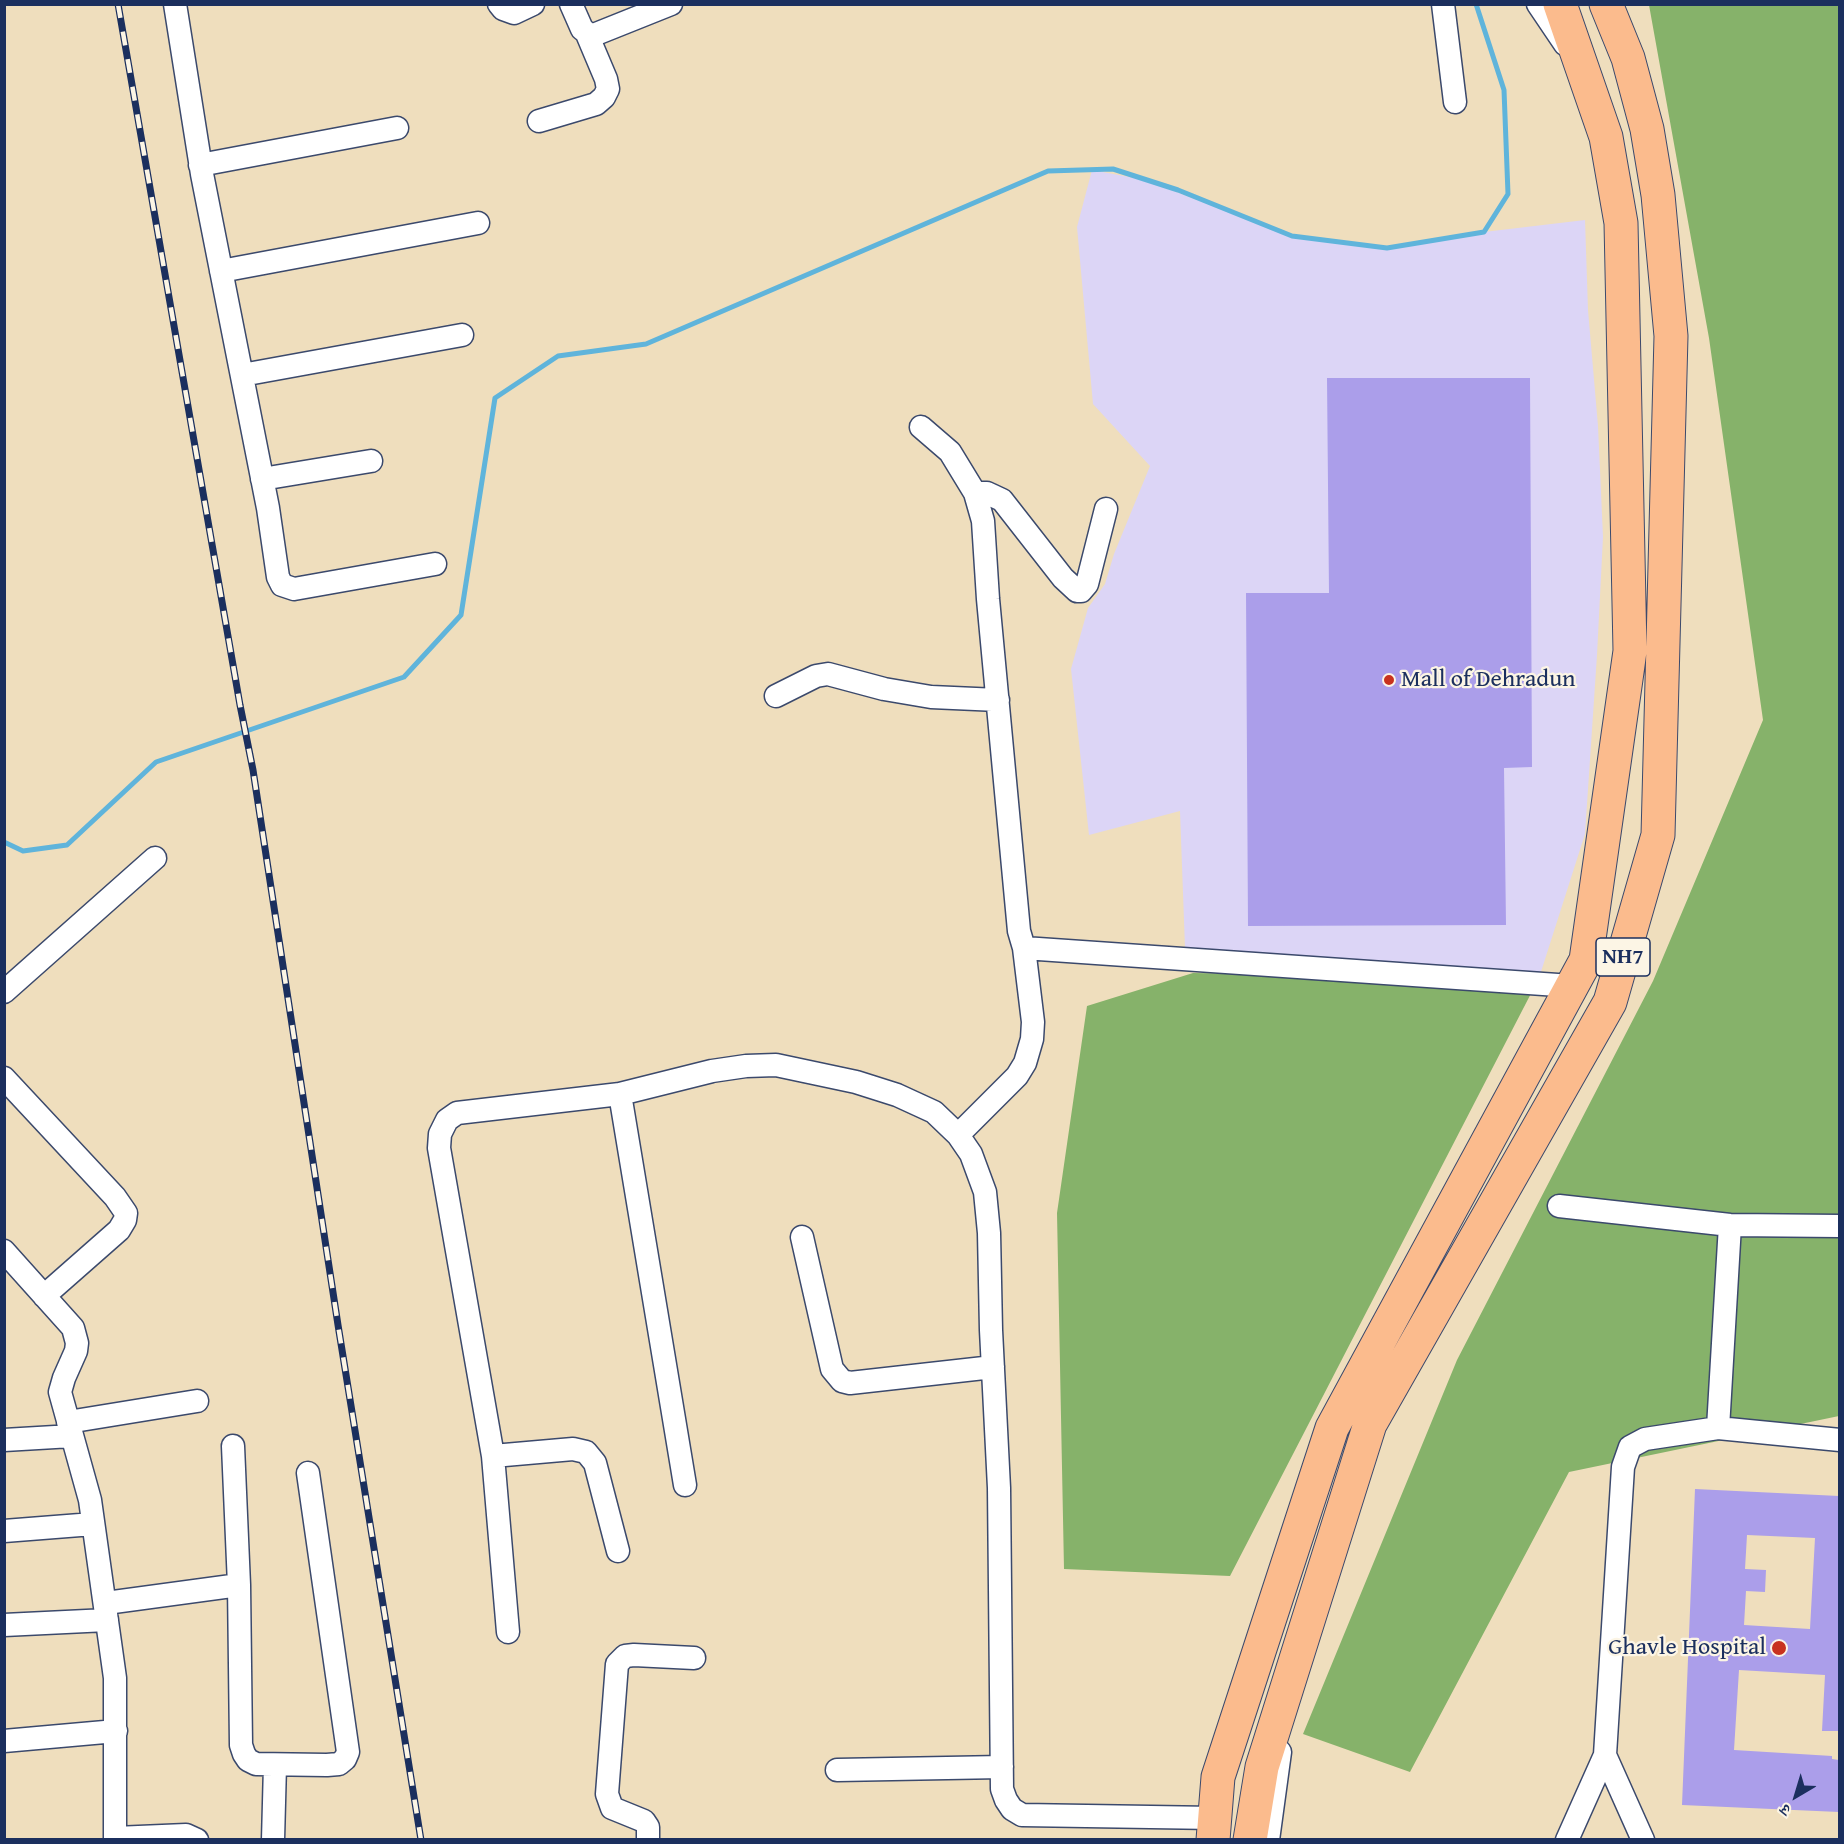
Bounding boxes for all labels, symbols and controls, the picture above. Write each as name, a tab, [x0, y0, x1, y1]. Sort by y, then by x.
place label: Mall of Dehradun	[1401, 666, 1576, 694]
marker: Mall of Dehradun	[1382, 673, 1396, 687]
road number: NH7	[1596, 938, 1650, 976]
place label: Ghavle Hospital	[1608, 1634, 1766, 1662]
marker: Ghavle Hospital	[1770, 1639, 1788, 1657]
north arrow	[1766, 1766, 1826, 1826]
text: उ	[1774, 1798, 1796, 1822]

